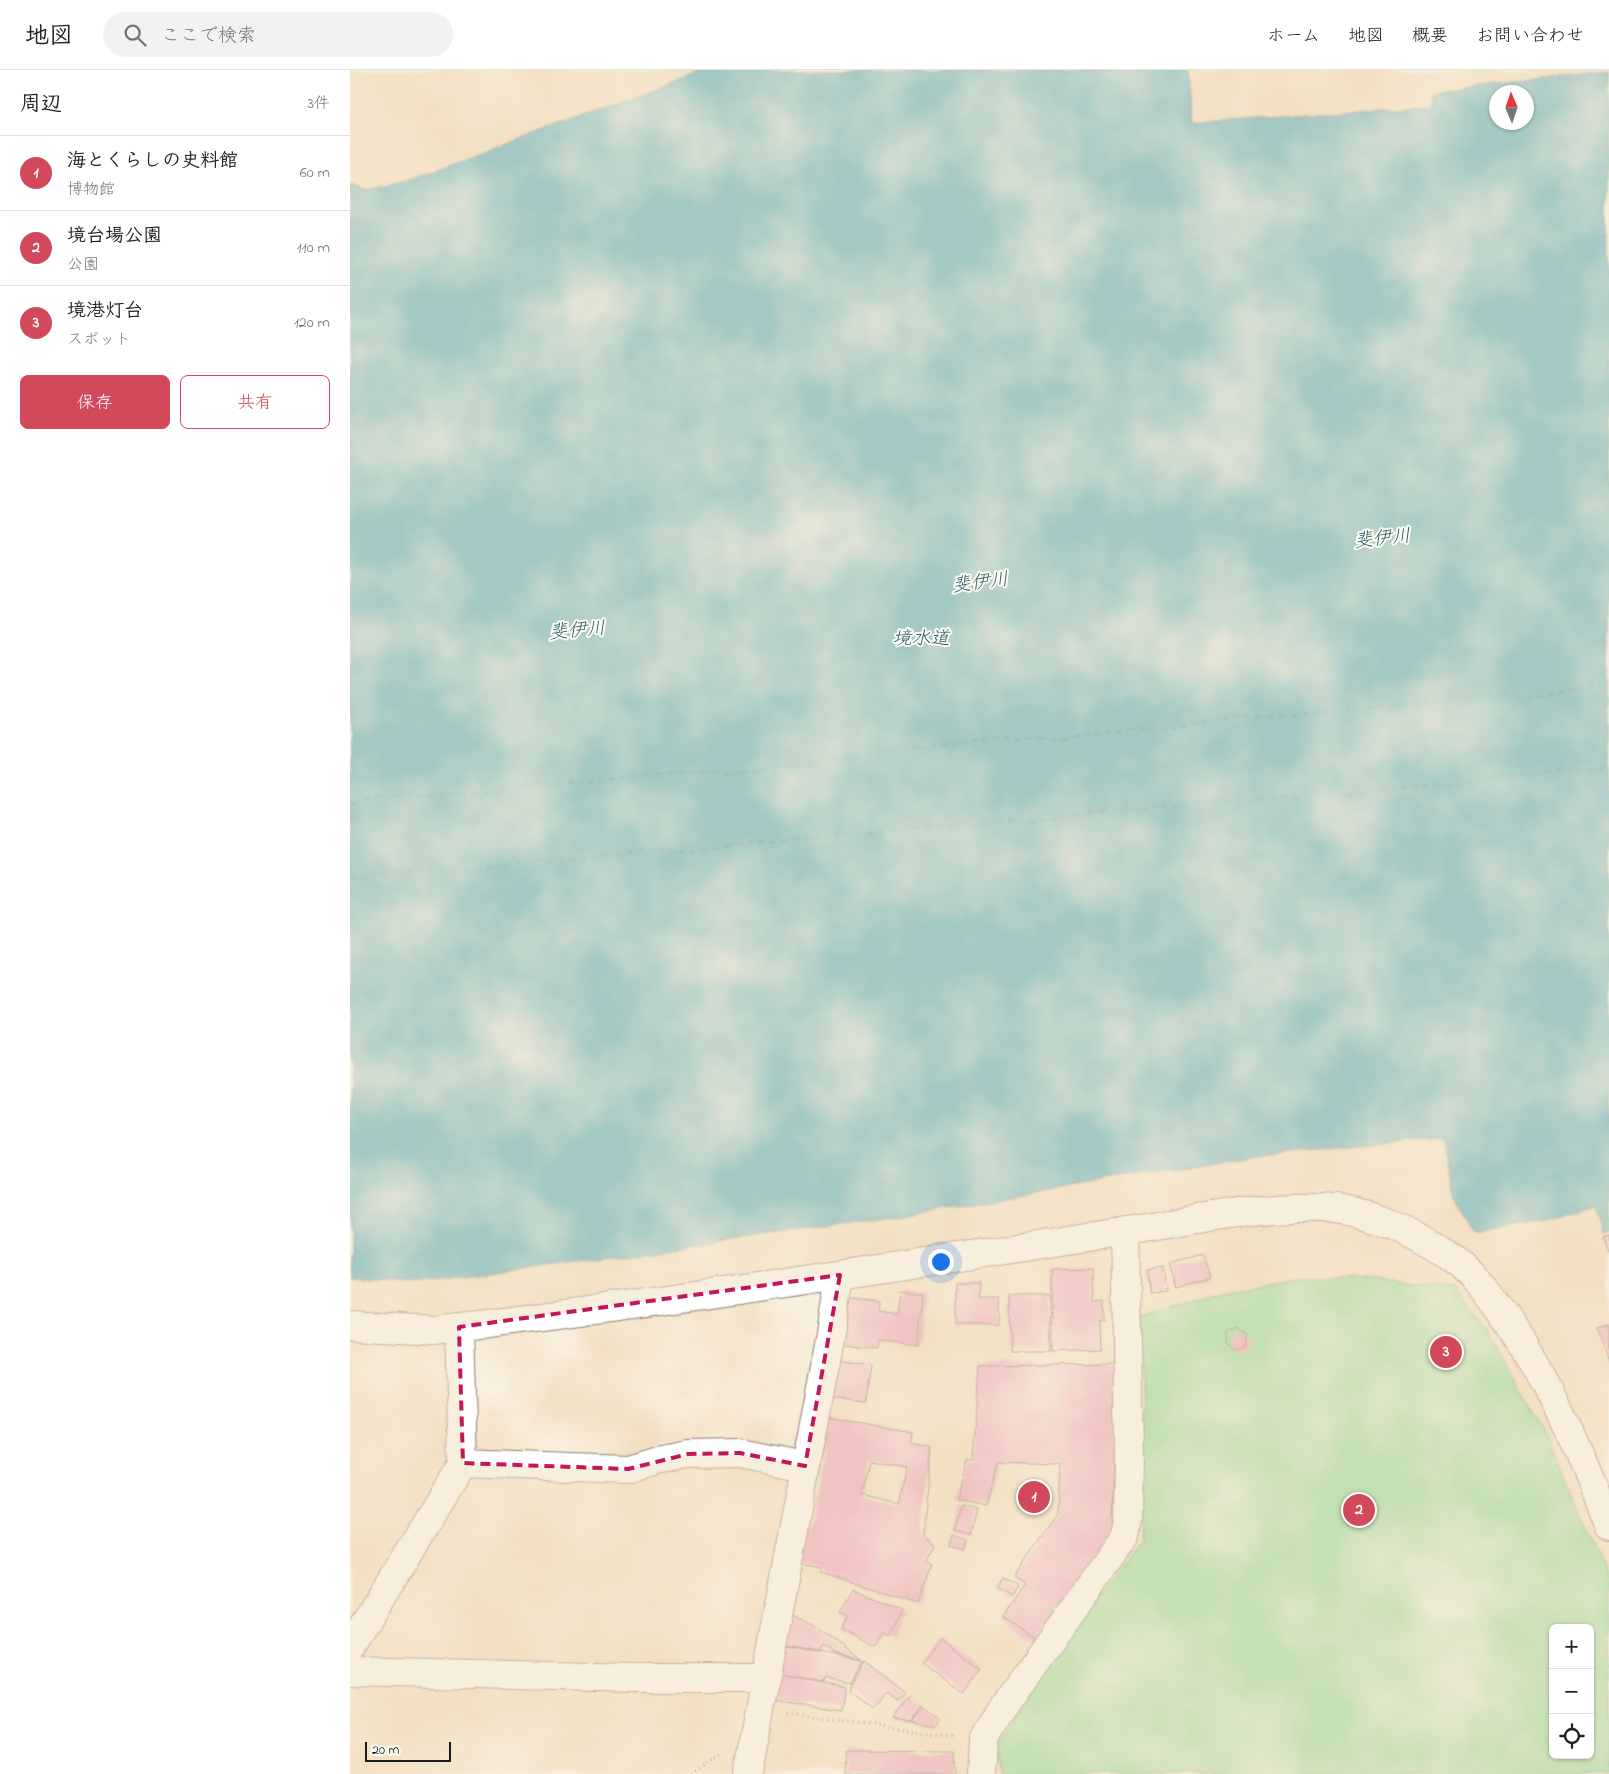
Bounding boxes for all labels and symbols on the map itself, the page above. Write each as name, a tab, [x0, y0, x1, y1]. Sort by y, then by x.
north arrow	[1489, 85, 1534, 130]
water label: 斐伊川	[1352, 523, 1412, 556]
water label: 斐伊川	[950, 567, 1010, 600]
water label: 斐伊川	[548, 616, 607, 647]
water label: 境水道	[892, 626, 951, 653]
your location	[928, 1249, 954, 1275]
pin: 3	[1430, 1333, 1462, 1371]
pin: 1	[1018, 1478, 1050, 1516]
pin: 2	[1343, 1491, 1375, 1529]
scale bar	[365, 1739, 451, 1762]

